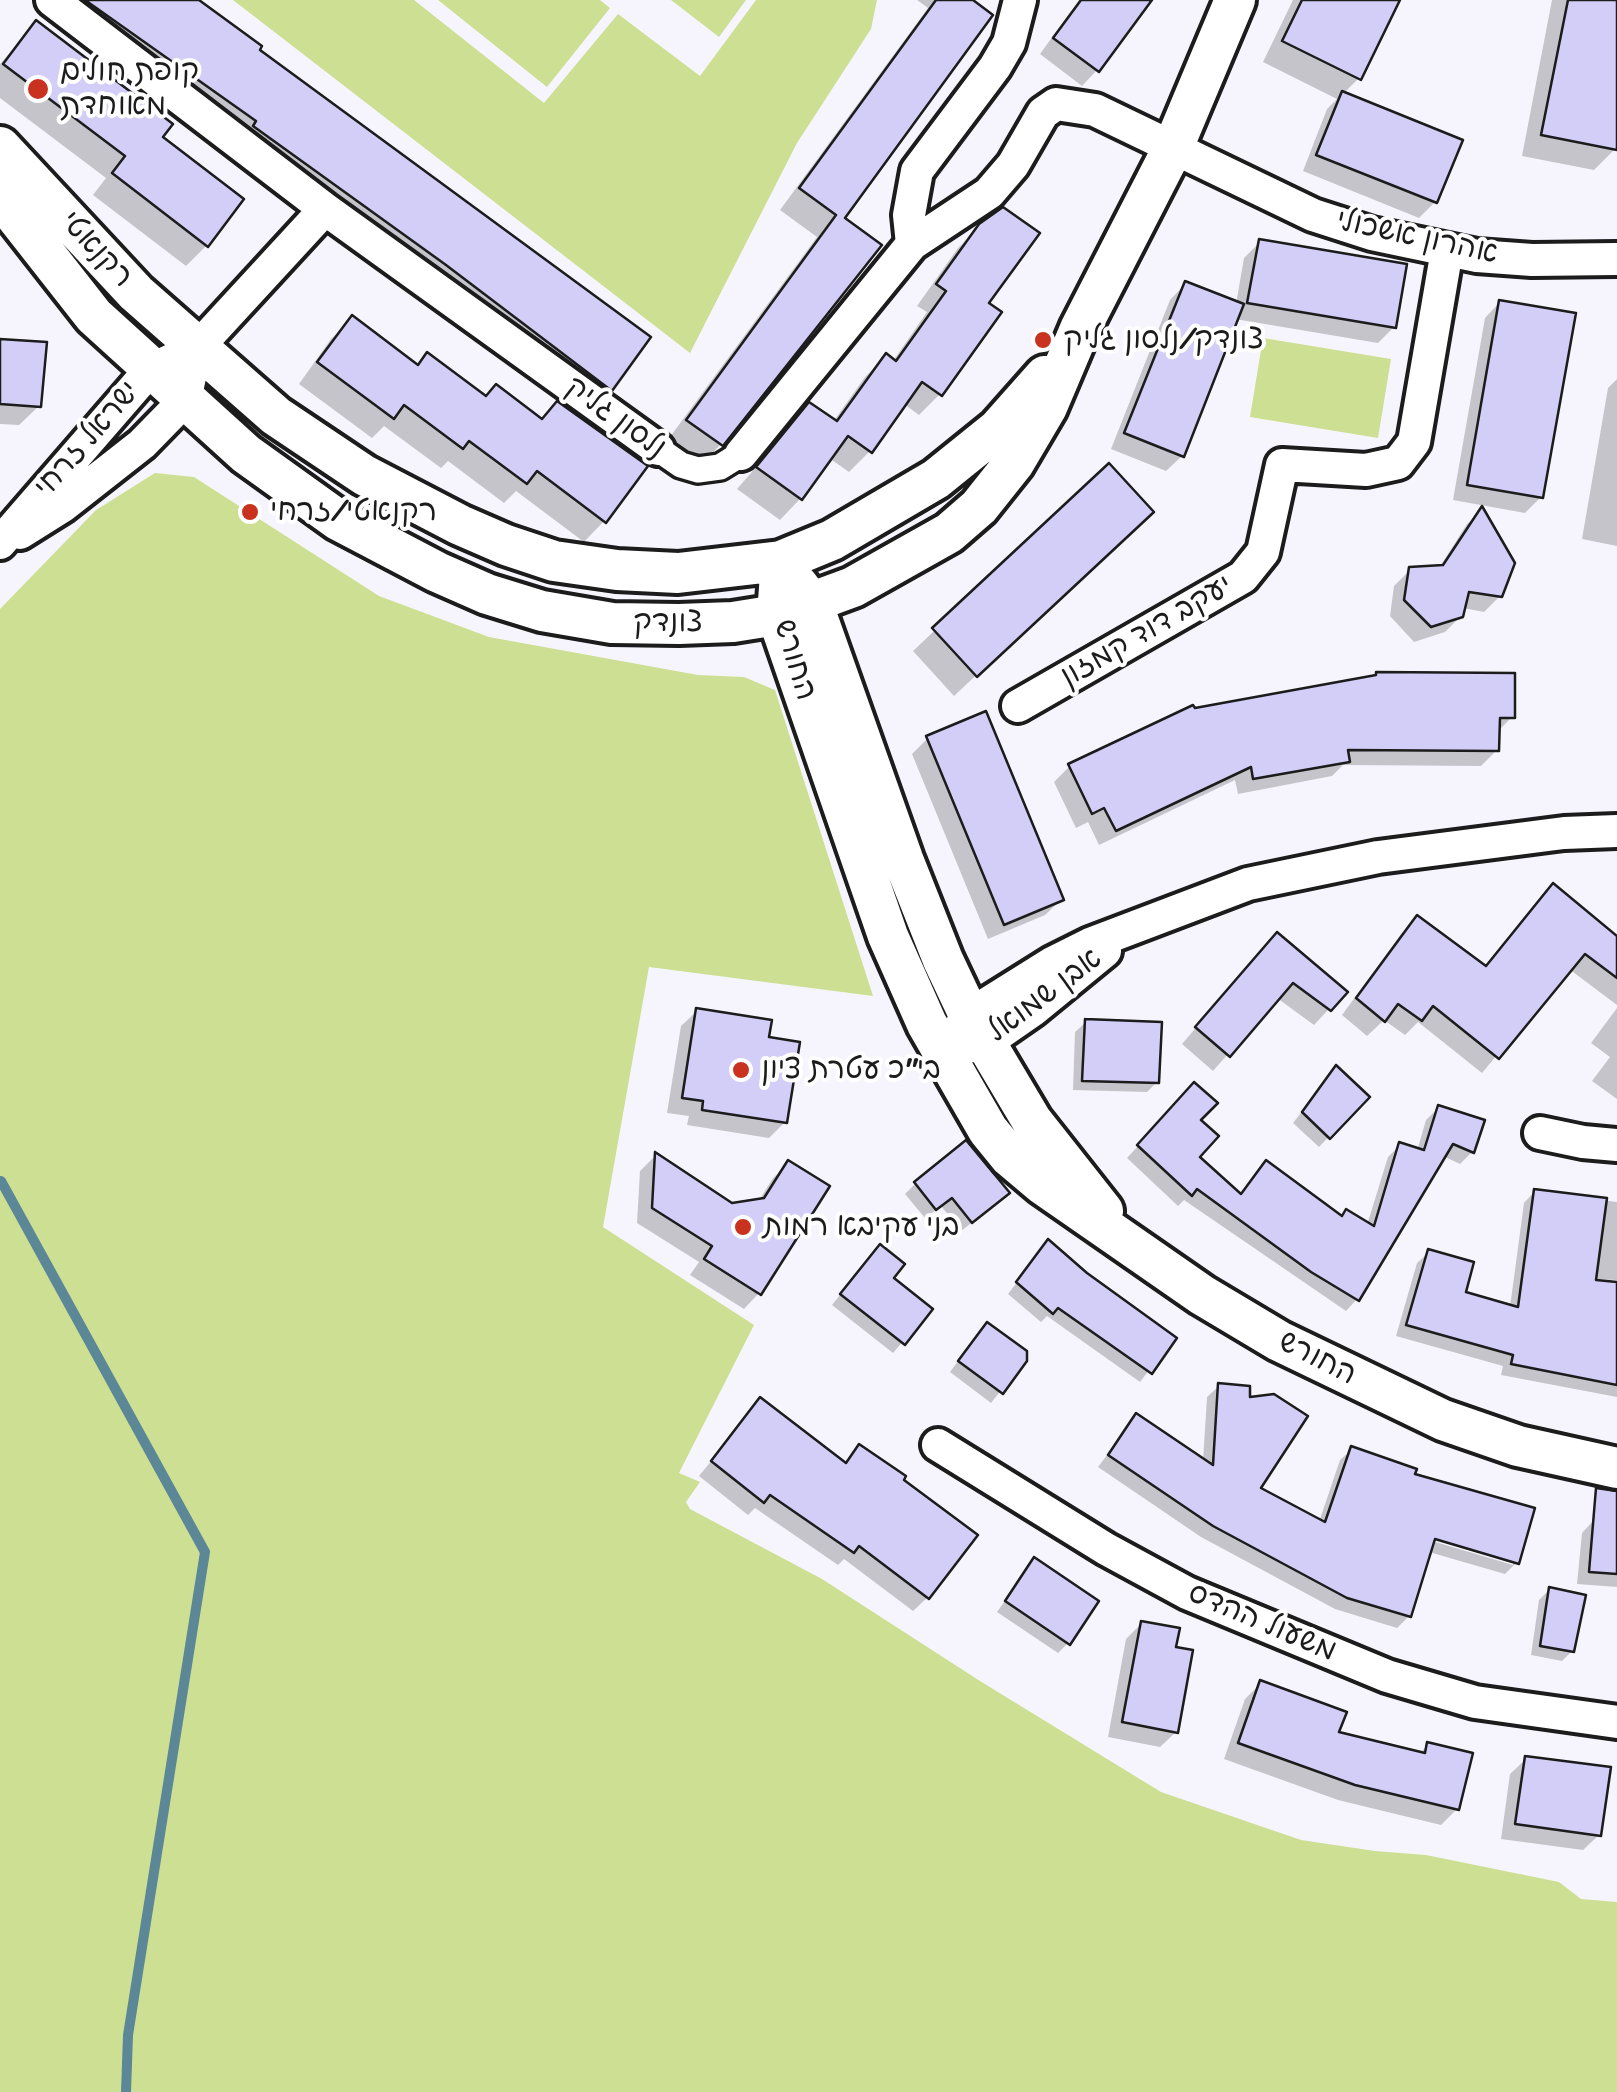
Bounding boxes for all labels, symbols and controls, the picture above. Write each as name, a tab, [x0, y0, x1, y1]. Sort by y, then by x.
place label: קופת חולים מאוחדת	[60, 54, 199, 124]
marker: קופת חולים מאוחדת	[25, 76, 51, 102]
street label: אהרון אשכולי	[1333, 203, 1501, 273]
street label: רקנאטי	[52, 204, 140, 296]
place label: צונדק/נלסון גליק	[1063, 322, 1264, 358]
marker: צונדק/נלסון גליק	[1032, 329, 1054, 351]
street label: נלסון גליק	[557, 369, 673, 467]
street label: ישראל זרחי	[28, 375, 148, 505]
place label: רקנאטי/זרחי	[270, 494, 437, 530]
marker: רקנאטי/זרחי	[239, 501, 261, 523]
street label: יעקב דוד קמזון	[1054, 568, 1240, 696]
street label: צונדק	[633, 605, 703, 641]
street label: החורש	[765, 615, 823, 705]
street label: אבן שמואל	[981, 941, 1109, 1051]
place label: בי"כ עטרת ציון	[761, 1052, 941, 1088]
marker: בי"כ עטרת ציון	[730, 1059, 752, 1081]
place label: בני עקיבא רמות	[763, 1209, 959, 1245]
marker: בני עקיבא רמות	[732, 1216, 754, 1238]
street label: החורש	[1272, 1324, 1362, 1394]
street label: משעול ההדס	[1182, 1576, 1342, 1670]

